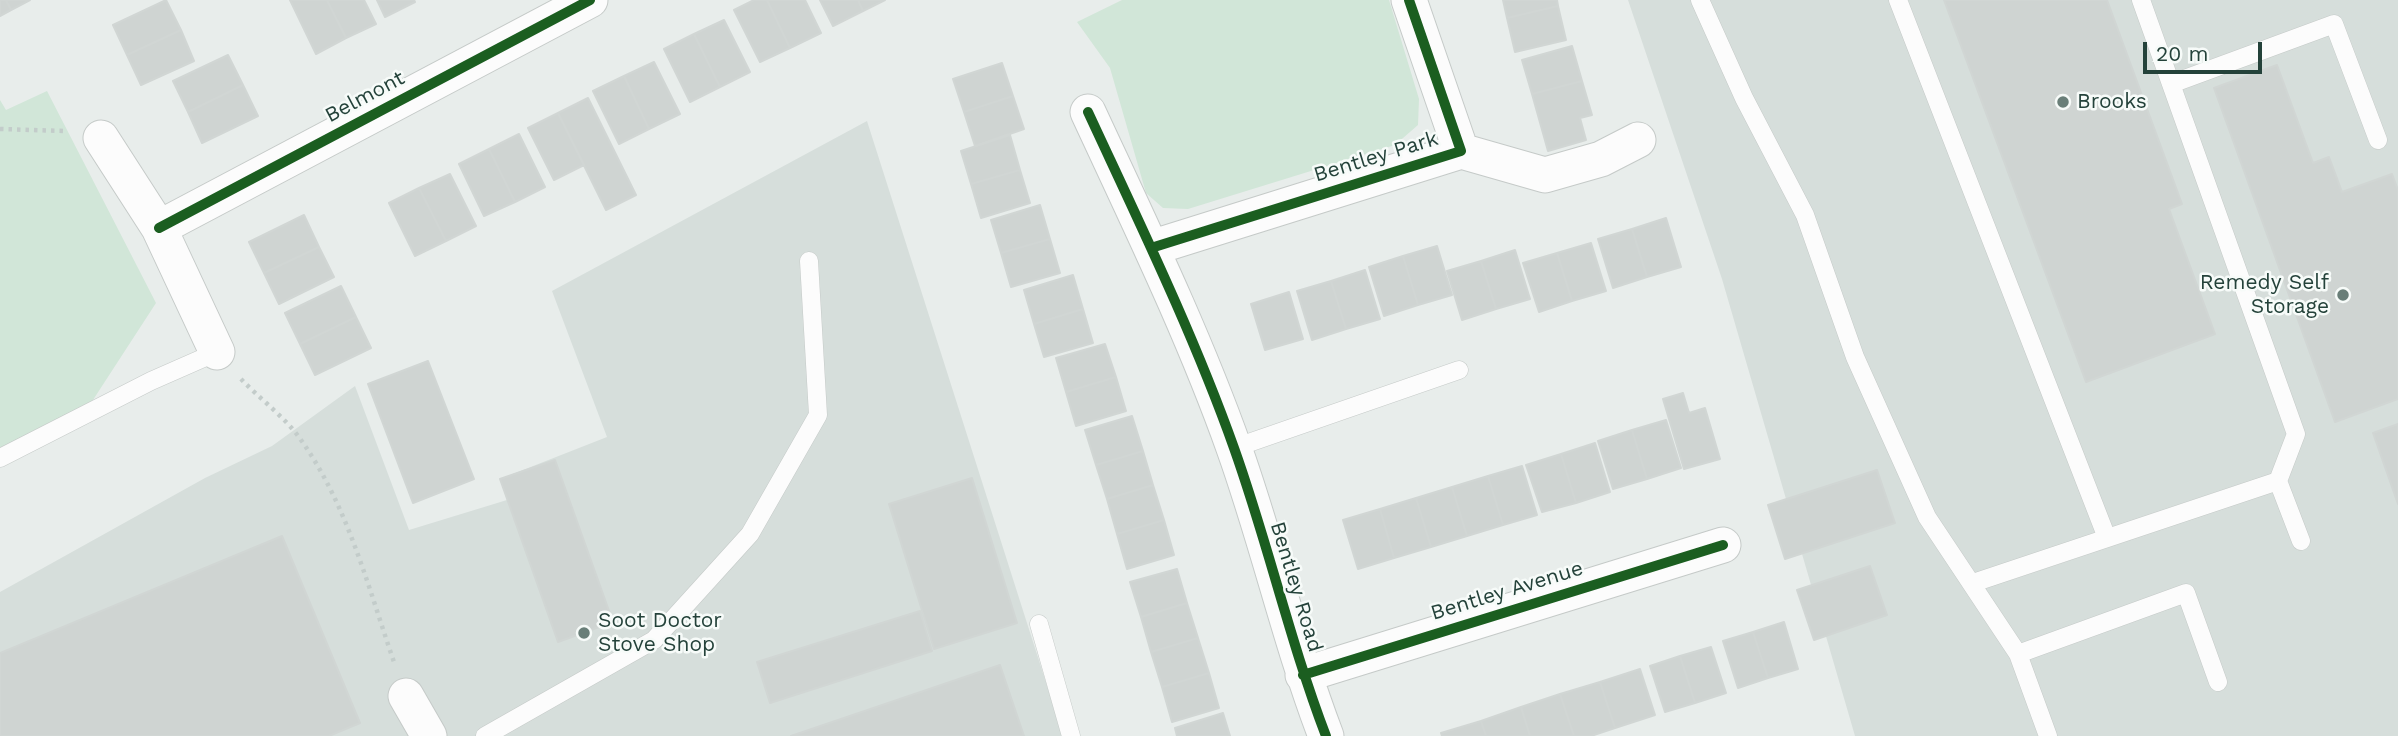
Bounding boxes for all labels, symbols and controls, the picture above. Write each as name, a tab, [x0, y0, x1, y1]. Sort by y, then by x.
scale bar	[2146, 28, 2265, 72]
text: 20 m	[2156, 41, 2208, 66]
street label: Belmont	[321, 66, 409, 128]
place label: Brooks	[2077, 89, 2147, 115]
marker: Brooks	[2055, 94, 2071, 110]
street label: Bentley Park	[1311, 126, 1441, 188]
place label: Remedy Self Storage	[2200, 270, 2329, 320]
marker: Remedy Self Storage	[2335, 287, 2351, 303]
street label: Bentley Road	[1264, 519, 1328, 655]
street label: Bentley Avenue	[1428, 556, 1586, 626]
place label: Soot Doctor Stove Shop	[598, 608, 722, 658]
marker: Soot Doctor Stove Shop	[576, 625, 592, 641]

